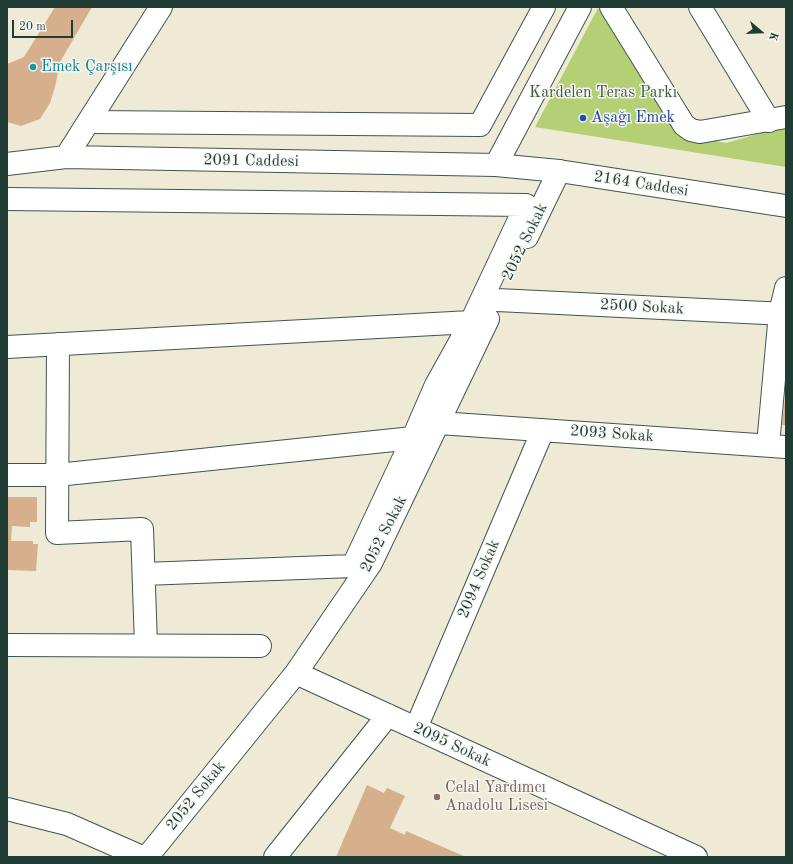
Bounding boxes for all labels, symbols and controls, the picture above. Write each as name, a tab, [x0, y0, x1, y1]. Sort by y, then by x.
scale bar	[14, 12, 75, 38]
north arrow	[741, 12, 781, 52]
text: 20 m	[19, 21, 46, 33]
text: K	[766, 30, 779, 42]
place label: Emek Çarşısı	[41, 57, 133, 77]
marker: Emek Çarşısı	[28, 62, 38, 72]
park label: Kardelen Teras Parkı	[529, 83, 677, 103]
place label: Aşağı Emek	[591, 108, 675, 128]
marker: Aşağı Emek	[578, 113, 588, 123]
street label: 2091 Caddesi	[203, 151, 299, 171]
street label: 2164 Caddesi	[592, 167, 690, 201]
street label: 2052 Sokak	[498, 200, 552, 284]
street label: 2500 Sokak	[600, 295, 684, 319]
street label: 2093 Sokak	[569, 421, 655, 447]
street label: 2052 Sokak	[356, 492, 412, 576]
street label: 2094 Sokak	[454, 537, 504, 621]
street label: 2095 Sokak	[410, 719, 494, 771]
street label: 2052 Sokak	[162, 757, 230, 835]
place label: Celal Yardımcı Anadolu Lisesi	[445, 778, 548, 816]
marker: Celal Yardımcı Anadolu Lisesi	[432, 792, 442, 802]

